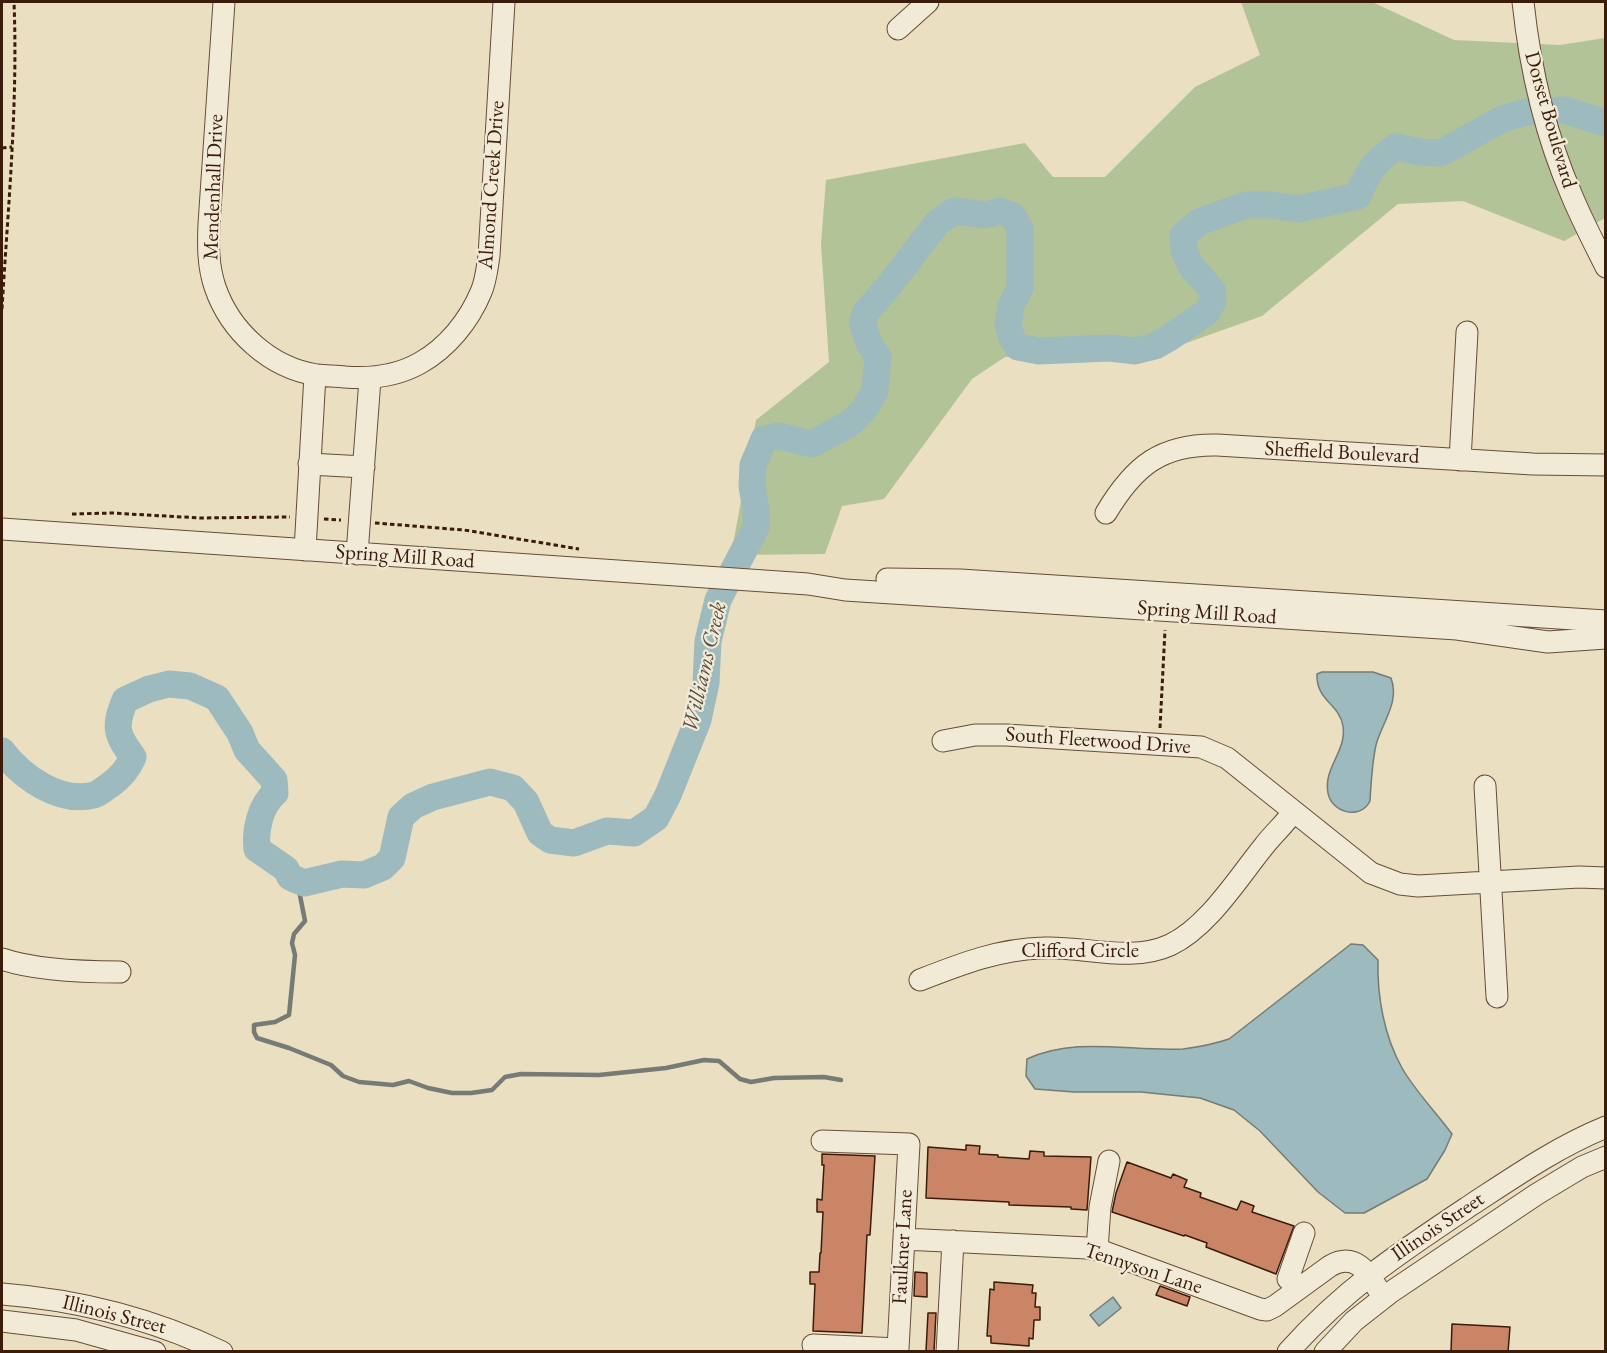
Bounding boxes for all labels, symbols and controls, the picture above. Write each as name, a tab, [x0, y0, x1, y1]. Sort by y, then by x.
street label: Dorset Boulevard	[1518, 49, 1582, 191]
street label: Almond Creek Drive	[474, 100, 510, 270]
street label: Mendenhall Drive	[199, 114, 229, 260]
street label: Sheffield Boulevard	[1264, 436, 1420, 470]
street label: Spring Mill Road	[335, 540, 475, 574]
street label: Spring Mill Road	[1137, 596, 1277, 630]
water label: Williams Creek	[677, 600, 733, 734]
street label: South Fleetwood Drive	[1004, 722, 1192, 760]
street label: Clifford Circle	[1021, 938, 1139, 964]
street label: Illinois Street	[1387, 1187, 1489, 1267]
street label: Faulkner Lane	[887, 1189, 919, 1305]
street label: Tennyson Lane	[1081, 1238, 1205, 1300]
street label: Illinois Street	[59, 1290, 169, 1340]

